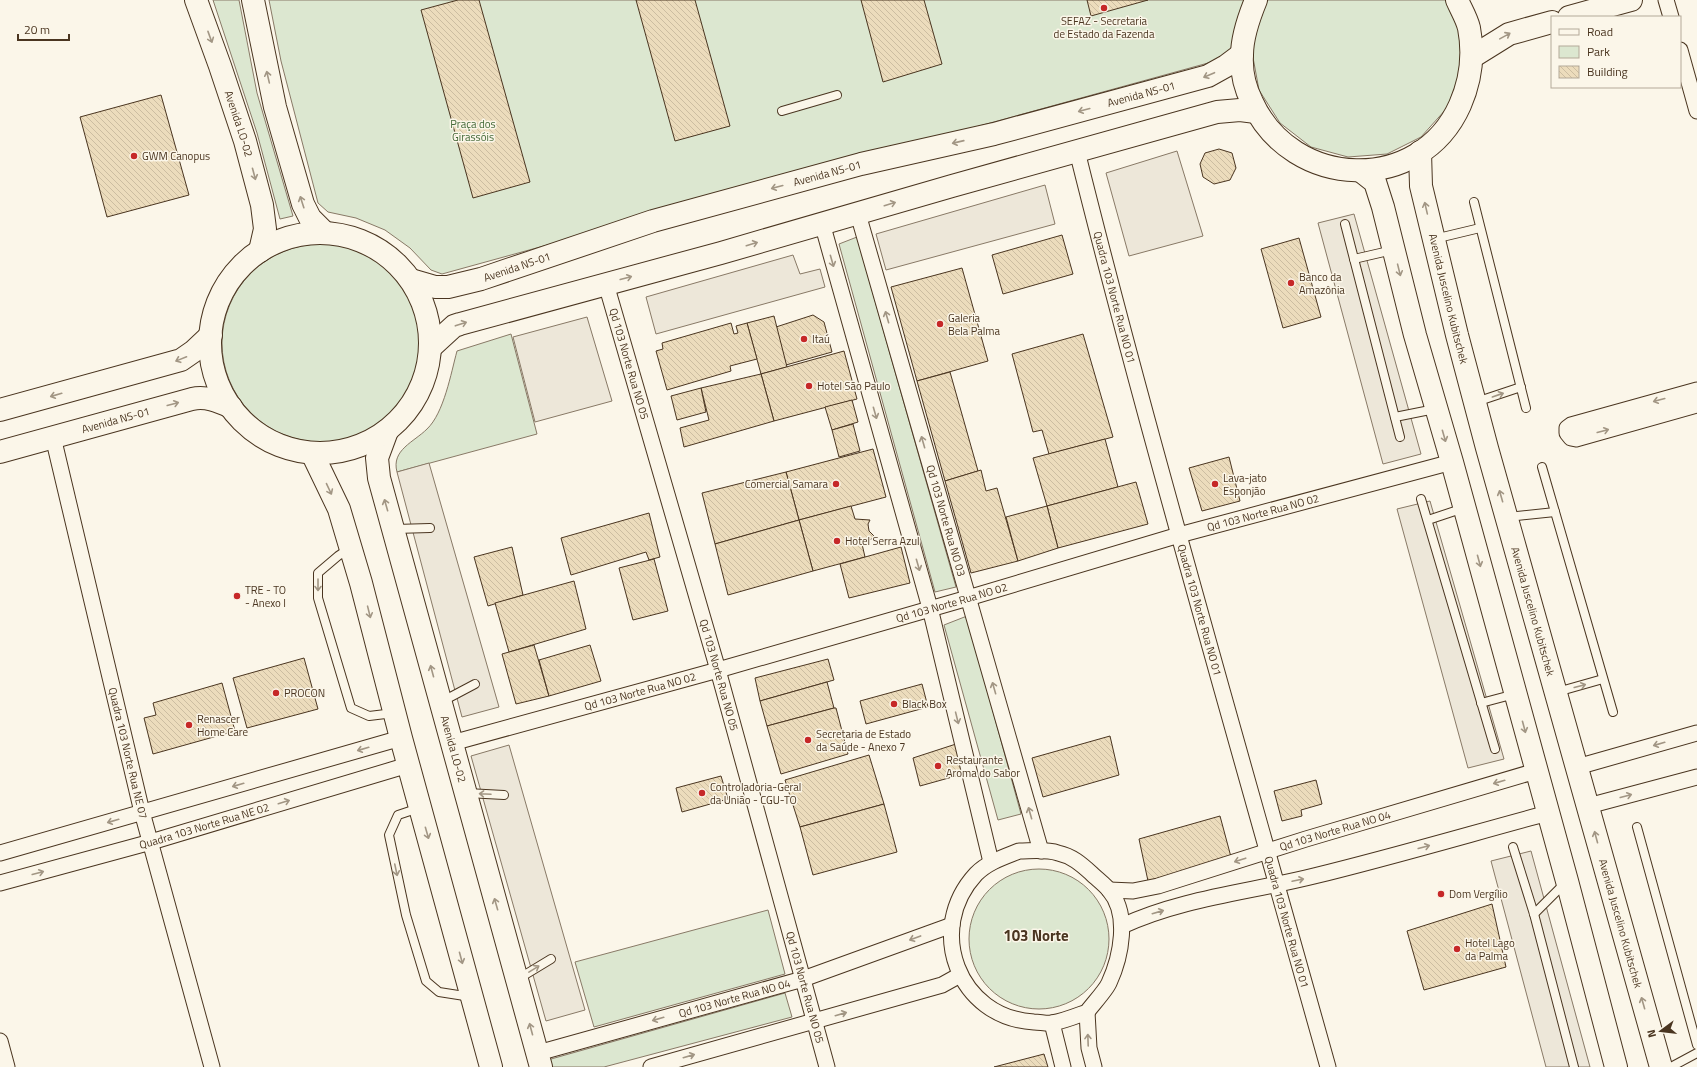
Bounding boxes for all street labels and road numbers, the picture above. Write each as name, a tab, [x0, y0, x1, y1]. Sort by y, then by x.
street label: Avenida NS-01	[1105, 77, 1177, 111]
street label: Avenida LO-02	[221, 89, 257, 159]
street label: Avenida NS-01	[791, 156, 863, 190]
street label: Quadra 103 Norte Rua NO 01	[1090, 229, 1140, 365]
street label: Avenida Juscelino Kubitschek	[1425, 232, 1472, 366]
street label: Avenida NS-01	[481, 248, 553, 286]
street label: Qd 103 Norte Rua NO 05	[605, 306, 653, 421]
street label: Avenida NS-01	[80, 403, 151, 437]
street label: Qd 103 Norte Rua NO 03	[922, 463, 970, 578]
street label: Qd 103 Norte Rua NO 02	[1205, 490, 1321, 535]
street label: Quadra 103 Norte Rua NO 01	[1174, 542, 1226, 678]
street label: Avenida Juscelino Kubitschek	[1507, 545, 1559, 679]
street label: Qd 103 Norte Rua NO 02	[894, 579, 1009, 626]
street label: Qd 103 Norte Rua NO 05	[696, 617, 742, 733]
street label: Qd 103 Norte Rua NO 02	[582, 668, 698, 714]
street label: Quadra 103 Norte Rua NE 07	[105, 686, 152, 821]
street label: Avenida LO-02	[437, 714, 470, 784]
street label: Quadra 103 Norte Rua NE 02	[137, 799, 271, 853]
street label: Qd 103 Norte Rua NO 04	[1277, 806, 1393, 855]
street label: Quadra 103 Norte Rua NO 01	[1261, 854, 1313, 990]
street label: Avenida Juscelino Kubitschek	[1595, 857, 1647, 991]
street label: Qd 103 Norte Rua NO 05	[782, 930, 828, 1045]
street label: Qd 103 Norte Rua NO 04	[677, 975, 792, 1021]

